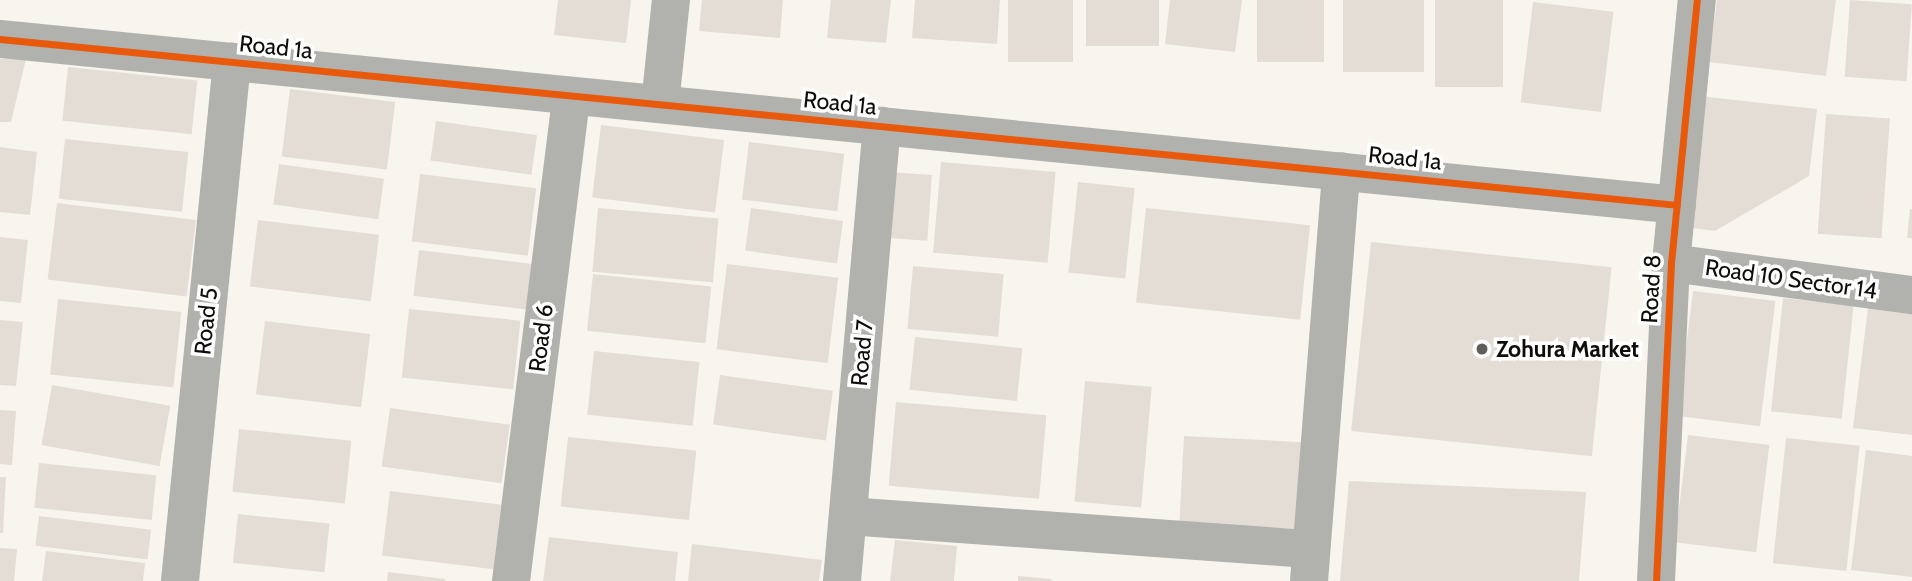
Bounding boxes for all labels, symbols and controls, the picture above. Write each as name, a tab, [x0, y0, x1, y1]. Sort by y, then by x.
street label: Road 1a	[238, 29, 314, 65]
street label: Road 1a	[802, 85, 878, 121]
street label: Road 1a	[1367, 140, 1443, 176]
street label: Road 10 Sector 14	[1703, 253, 1879, 305]
street label: Road 8	[1635, 254, 1667, 324]
street label: Road 5	[189, 286, 223, 356]
street label: Road 6	[523, 303, 559, 373]
street label: Road 7	[845, 319, 879, 387]
place label: Zohura Market	[1496, 335, 1639, 363]
marker: Zohura Market	[1474, 341, 1490, 357]

